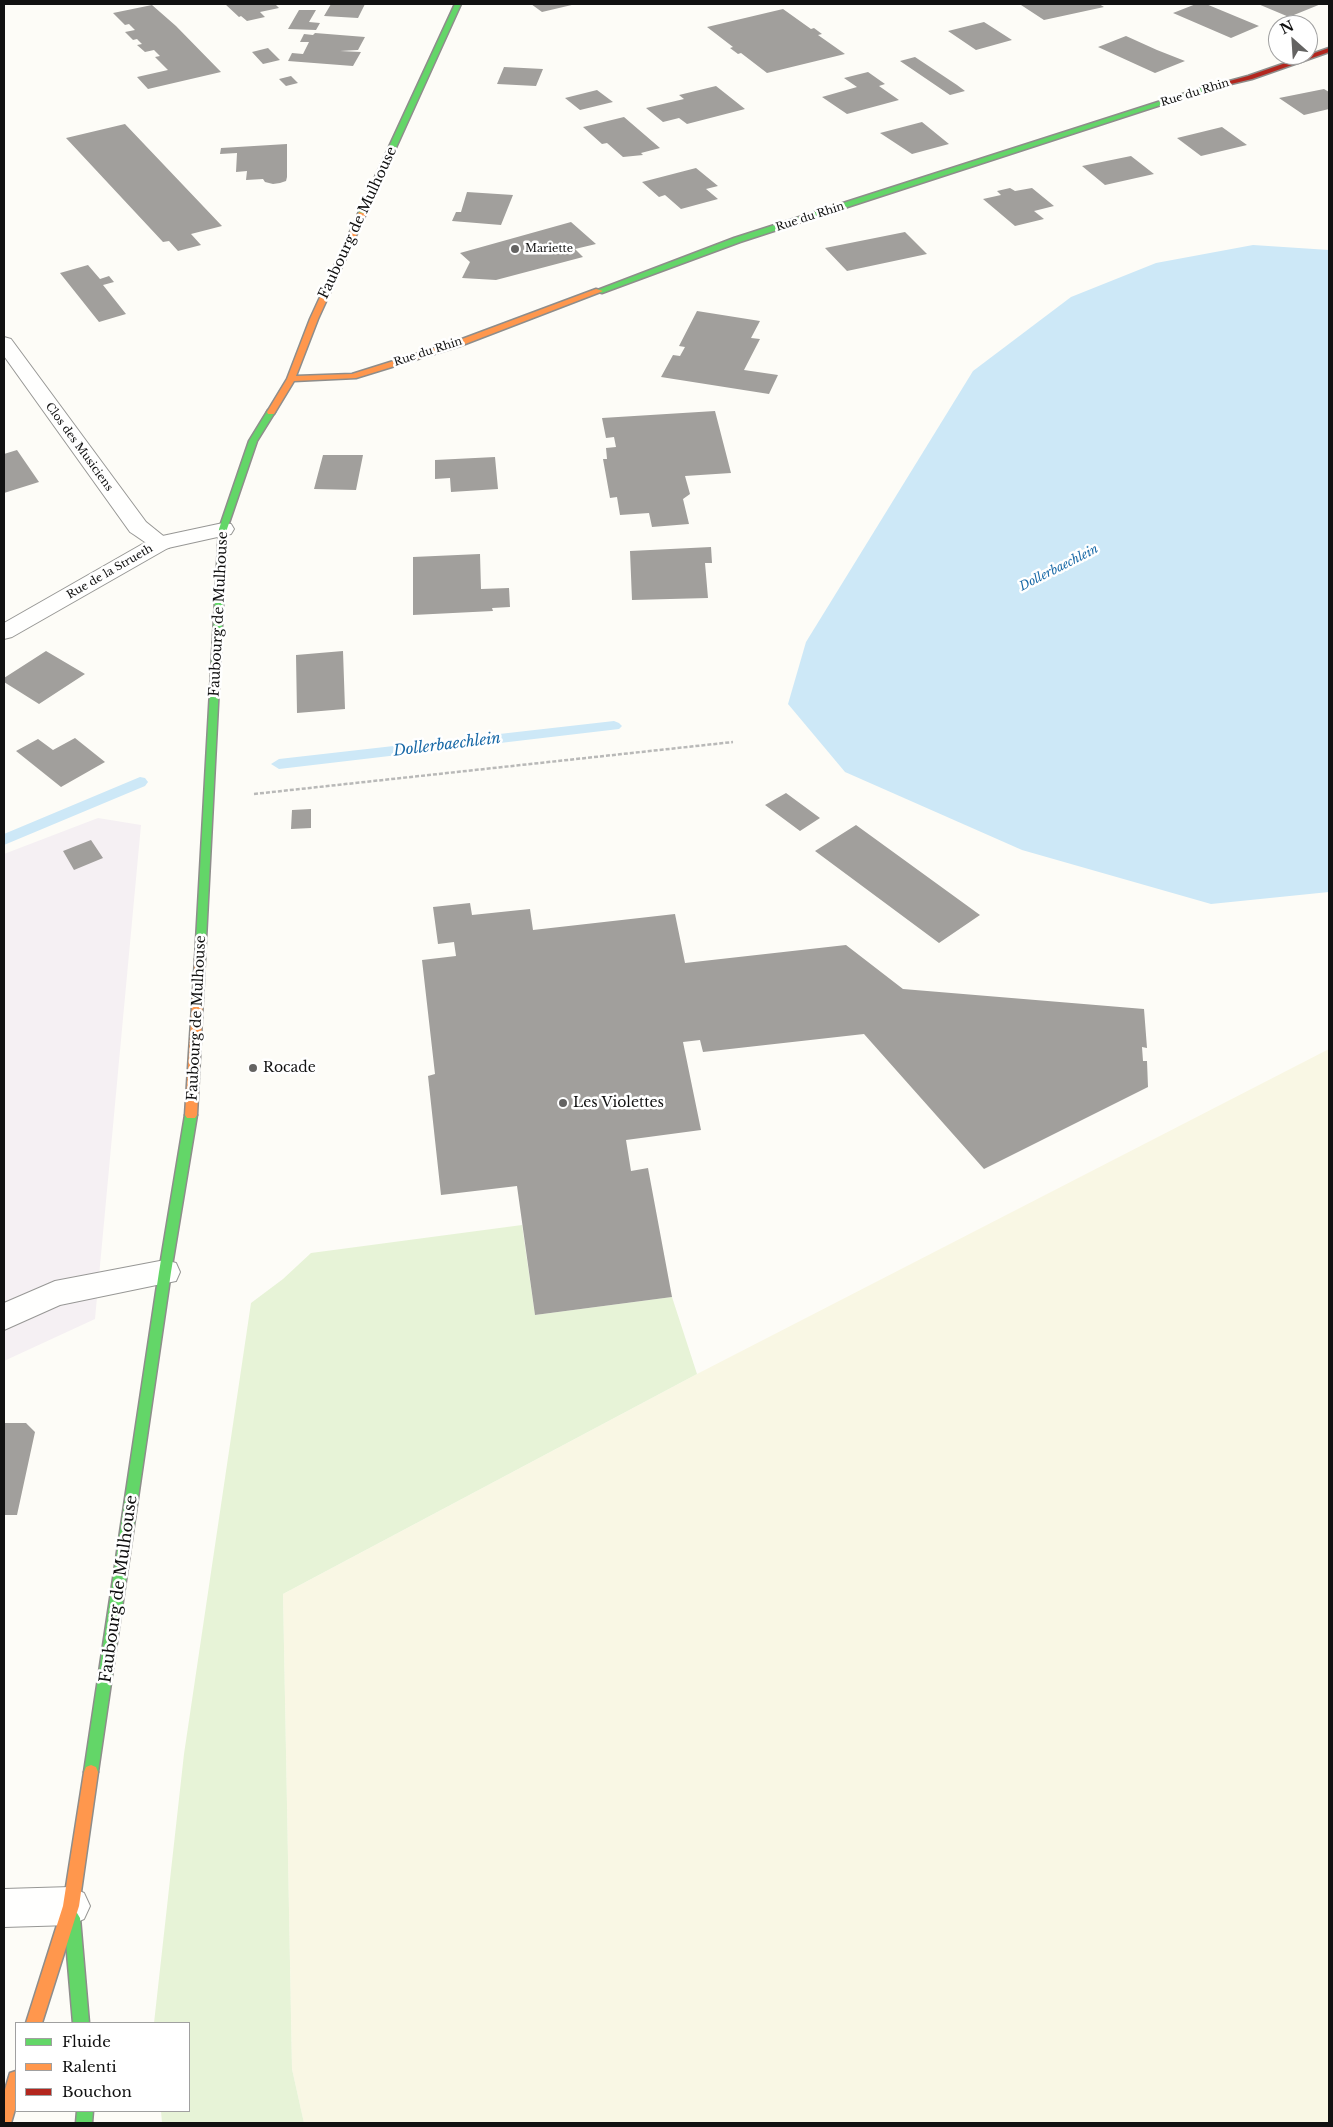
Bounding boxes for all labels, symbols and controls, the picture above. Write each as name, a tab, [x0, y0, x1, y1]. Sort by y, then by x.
north arrow	[1268, 15, 1318, 65]
text: N	[1277, 16, 1297, 38]
street label: Rue du Rhin	[1159, 76, 1231, 110]
street label: Faubourg de Mulhouse	[315, 144, 401, 302]
street label: Rue du Rhin	[774, 200, 846, 234]
place label: Mariette	[525, 242, 573, 256]
marker: Mariette	[509, 243, 521, 255]
street label: Rue du Rhin	[392, 335, 464, 369]
street label: Clos des Musiciens	[42, 400, 116, 494]
street label: Faubourg de Mulhouse	[206, 531, 232, 697]
street label: Rue de la Strueth	[65, 542, 155, 602]
water label: Dollerbaechlein	[1017, 542, 1101, 594]
water label: Dollerbaechlein	[392, 729, 502, 761]
street label: Faubourg de Mulhouse	[184, 935, 210, 1101]
place label: Rocade	[263, 1060, 316, 1076]
marker: Rocade	[247, 1062, 259, 1074]
place label: Les Violettes	[573, 1095, 664, 1111]
marker: Les Violettes	[557, 1097, 569, 1109]
street label: Faubourg de Mulhouse	[96, 1494, 142, 1684]
legend	[15, 2022, 190, 2112]
text: Fluide	[62, 2032, 111, 2051]
text: Ralenti	[62, 2057, 117, 2076]
text: Bouchon	[62, 2082, 132, 2101]

